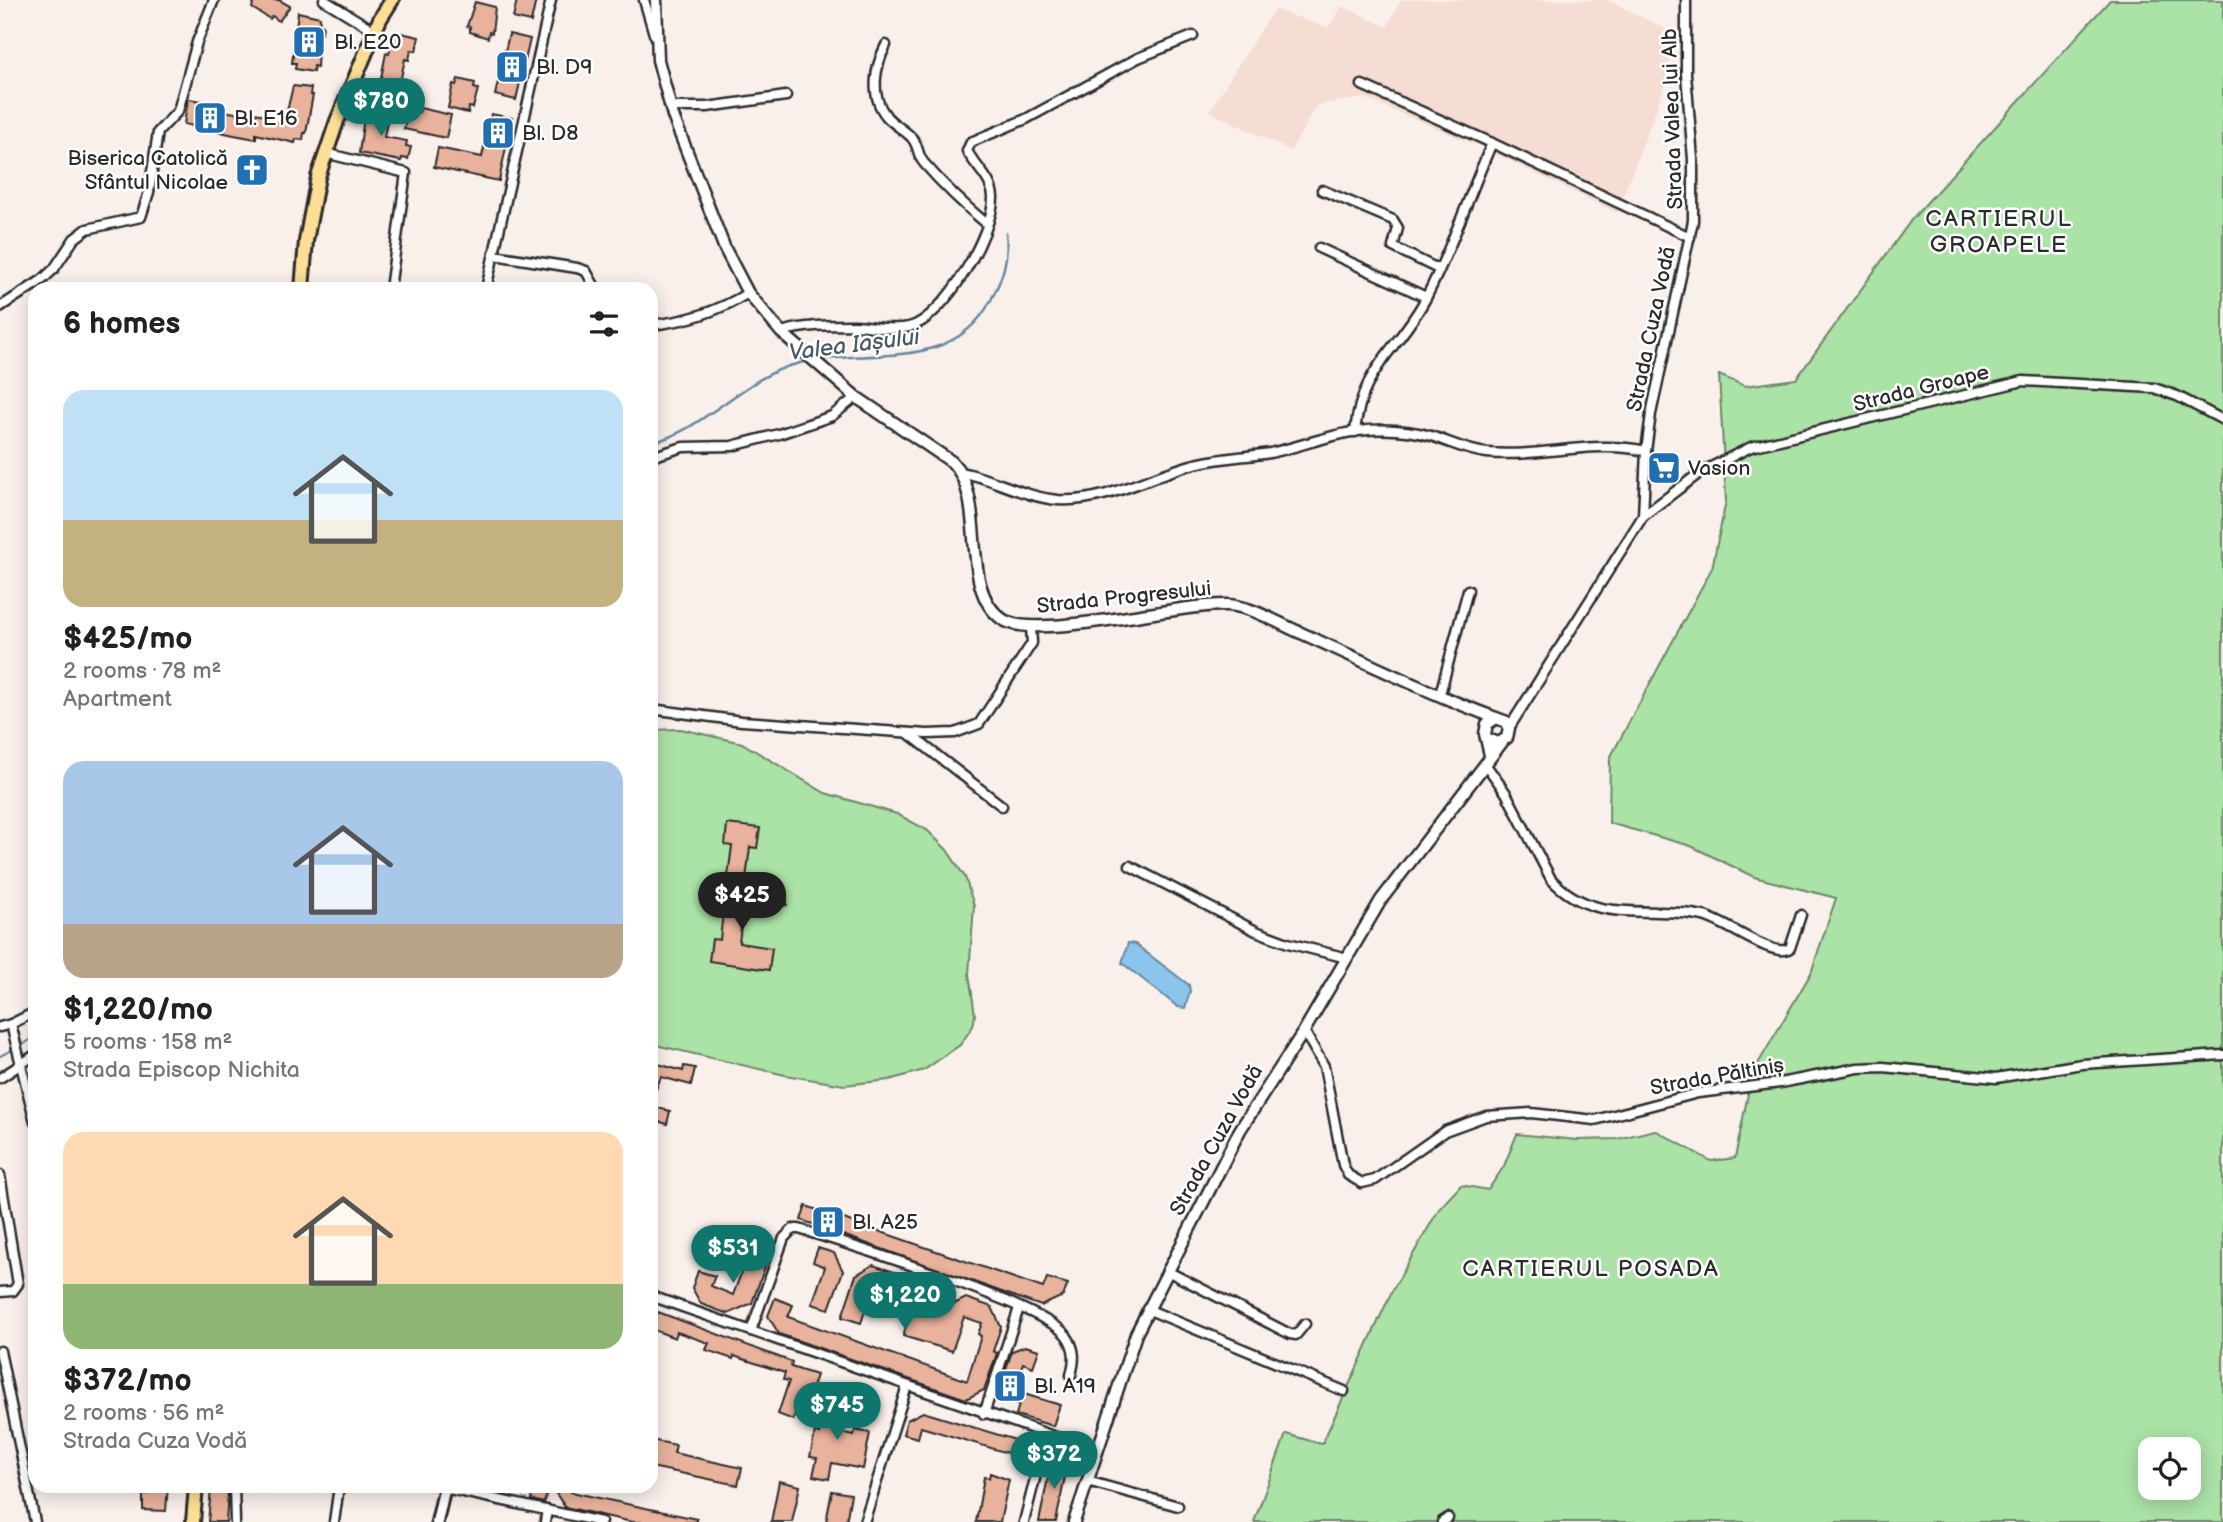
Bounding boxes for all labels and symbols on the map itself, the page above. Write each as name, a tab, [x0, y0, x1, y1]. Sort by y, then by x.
building icon: Bl. E20	[290, 23, 328, 61]
street label: Strada Valea lui Alb	[1657, 28, 1688, 210]
place label: Bl. E20	[334, 30, 401, 55]
building icon: Bl. D9	[493, 48, 531, 86]
place label: Bl. D9	[536, 55, 592, 80]
pin: $780	[340, 78, 422, 138]
building icon: Bl. E16	[191, 99, 229, 137]
place label: Bl. E16	[234, 106, 298, 131]
building icon: Bl. D8	[479, 114, 517, 152]
place label: Bl. D8	[522, 121, 578, 146]
place label: Biserica Catolică Sfântul Nicolae	[67, 146, 228, 195]
church icon: Biserica Catolică Sfântul Nicolae	[233, 151, 271, 189]
district label: CARTIERUL GROAPELE	[1925, 205, 2073, 259]
street label: Strada Cuza Vodă	[1622, 244, 1681, 414]
water label: Valea Iașului	[787, 323, 922, 367]
street label: Strada Groape	[1851, 360, 1992, 417]
supermarket icon: Vasion	[1645, 449, 1683, 487]
place label: Vasion	[1688, 456, 1750, 481]
street label: Strada Progresului	[1036, 576, 1212, 619]
pin: $425	[701, 872, 783, 932]
street label: Strada Păltiniș	[1648, 1052, 1786, 1101]
street label: Strada Cuza Vodă	[1165, 1061, 1268, 1220]
building icon: Bl. A25	[809, 1203, 847, 1241]
place label: Bl. A25	[852, 1210, 918, 1235]
pin: $531	[692, 1226, 774, 1285]
district label: CARTIERUL POSADA	[1462, 1255, 1720, 1283]
pin: $1,220	[848, 1272, 962, 1332]
building icon: Bl. A19	[991, 1367, 1029, 1405]
place label: Bl. A19	[1034, 1374, 1096, 1399]
pin: $745	[796, 1382, 878, 1442]
pin: $372	[1013, 1432, 1095, 1491]

